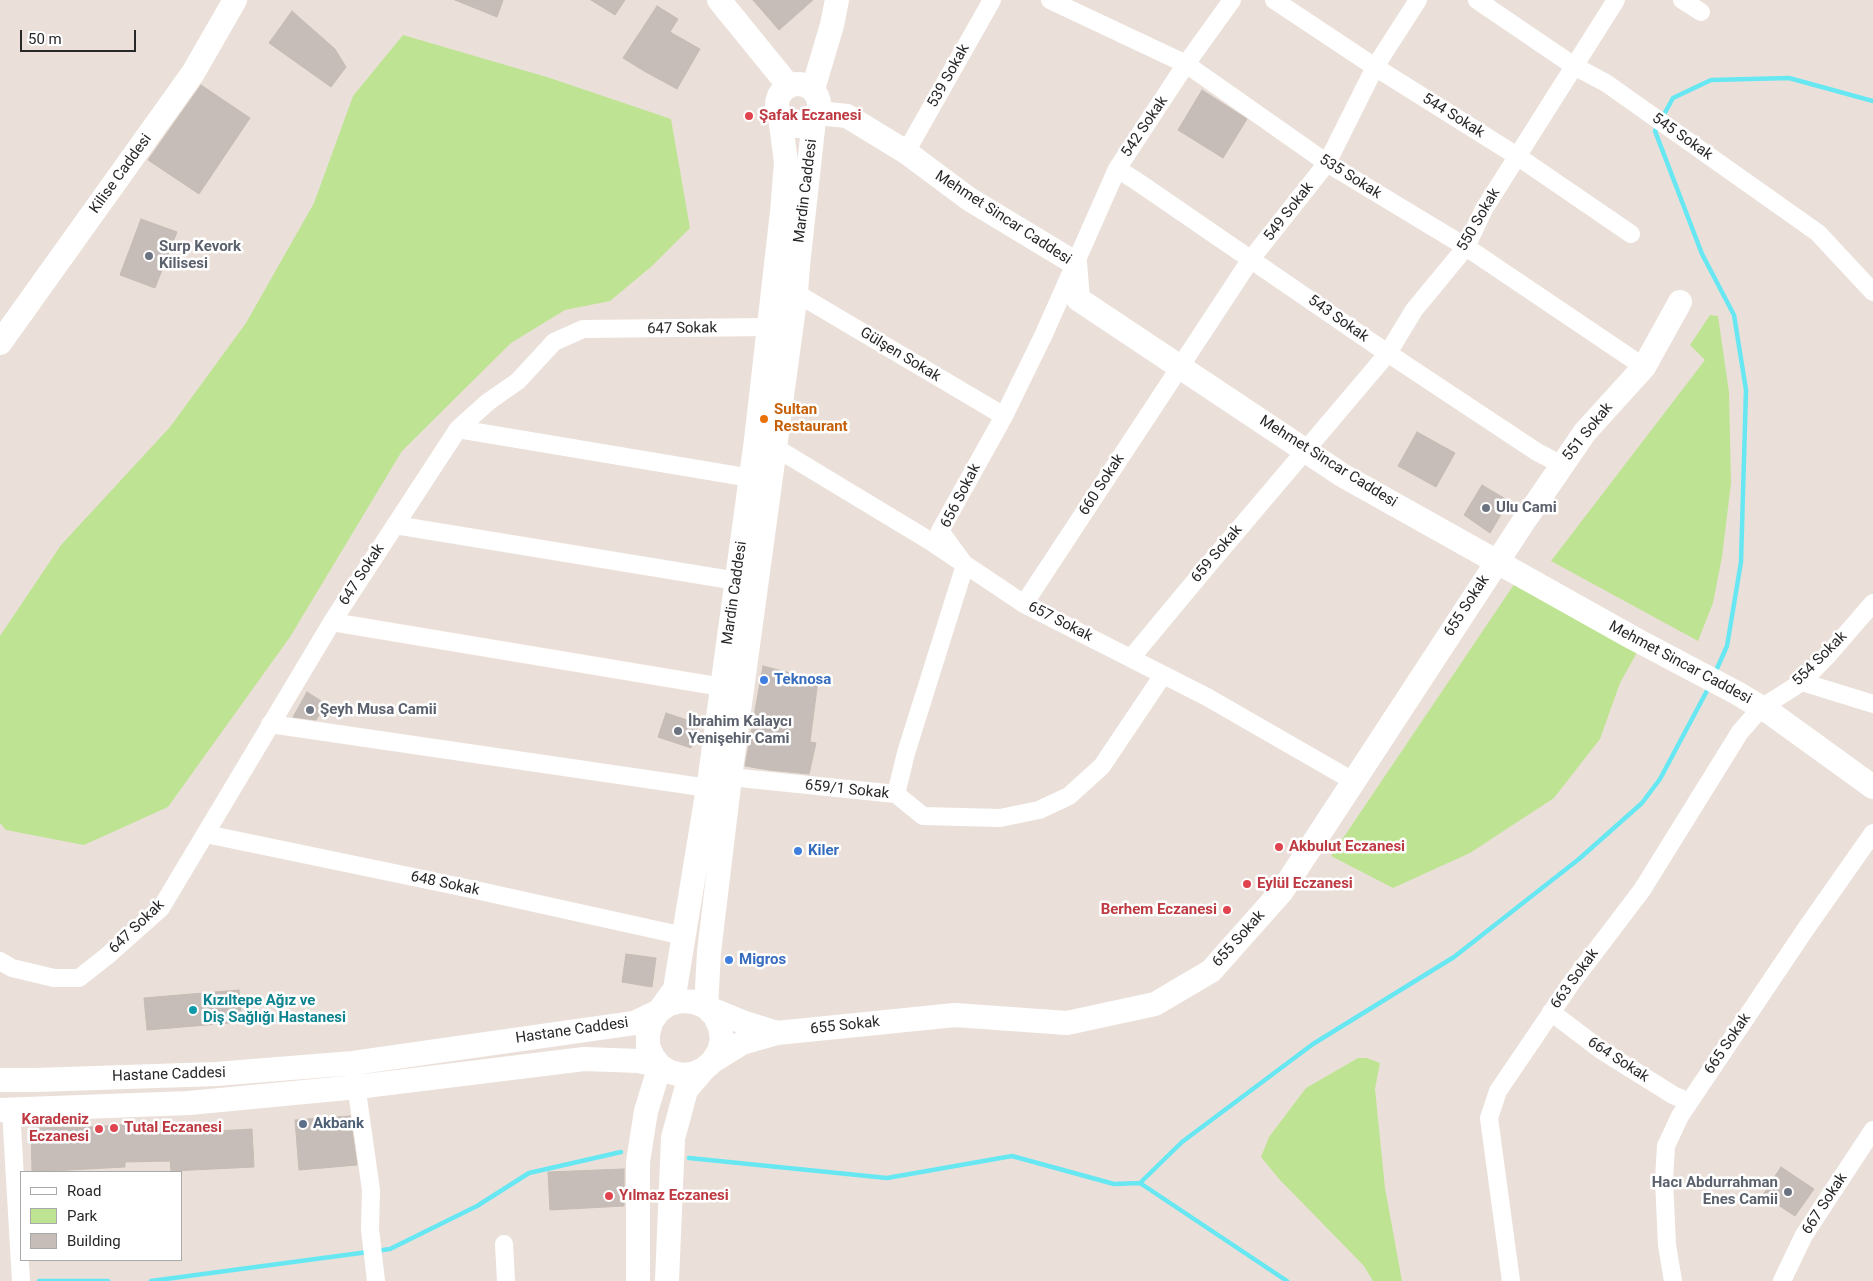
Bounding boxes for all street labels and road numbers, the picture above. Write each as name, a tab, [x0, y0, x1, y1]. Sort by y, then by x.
street label: 539 Sokak	[924, 41, 974, 111]
street label: 544 Sokak	[1419, 90, 1487, 142]
street label: 542 Sokak	[1118, 93, 1172, 161]
street label: 545 Sokak	[1648, 110, 1716, 164]
street label: Kilise Caddesi	[86, 131, 156, 217]
street label: Mardin Caddesi	[791, 138, 821, 244]
street label: 535 Sokak	[1316, 151, 1384, 203]
street label: Mehmet Sincar Caddesi	[931, 167, 1075, 269]
street label: 549 Sokak	[1260, 179, 1318, 245]
street label: 550 Sokak	[1454, 185, 1504, 255]
street label: 543 Sokak	[1304, 292, 1372, 346]
street label: 647 Sokak	[647, 319, 717, 339]
street label: Gülşen Sokak	[857, 324, 943, 386]
street label: 551 Sokak	[1559, 399, 1617, 465]
street label: Mehmet Sincar Caddesi	[1256, 412, 1400, 512]
street label: 660 Sokak	[1075, 451, 1129, 519]
street label: 656 Sokak	[937, 461, 985, 531]
street label: 659 Sokak	[1188, 521, 1246, 587]
street label: Mardin Caddesi	[719, 540, 751, 646]
street label: 647 Sokak	[335, 541, 389, 609]
street label: 655 Sokak	[1440, 572, 1494, 640]
street label: 657 Sokak	[1025, 598, 1095, 646]
street label: Mehmet Sincar Caddesi	[1606, 618, 1754, 708]
street label: 554 Sokak	[1789, 628, 1851, 690]
street label: 659/1 Sokak	[804, 777, 890, 803]
street label: 648 Sokak	[409, 868, 481, 900]
street label: 647 Sokak	[106, 896, 168, 958]
street label: 655 Sokak	[1209, 907, 1269, 971]
street label: 663 Sokak	[1547, 945, 1603, 1013]
street label: 665 Sokak	[1701, 1010, 1755, 1078]
street label: 655 Sokak	[809, 1013, 881, 1039]
street label: Hastane Caddesi	[514, 1014, 630, 1048]
street label: 664 Sokak	[1584, 1033, 1652, 1087]
street label: Hastane Caddesi	[112, 1064, 226, 1086]
street label: 667 Sokak	[1798, 1170, 1852, 1238]

